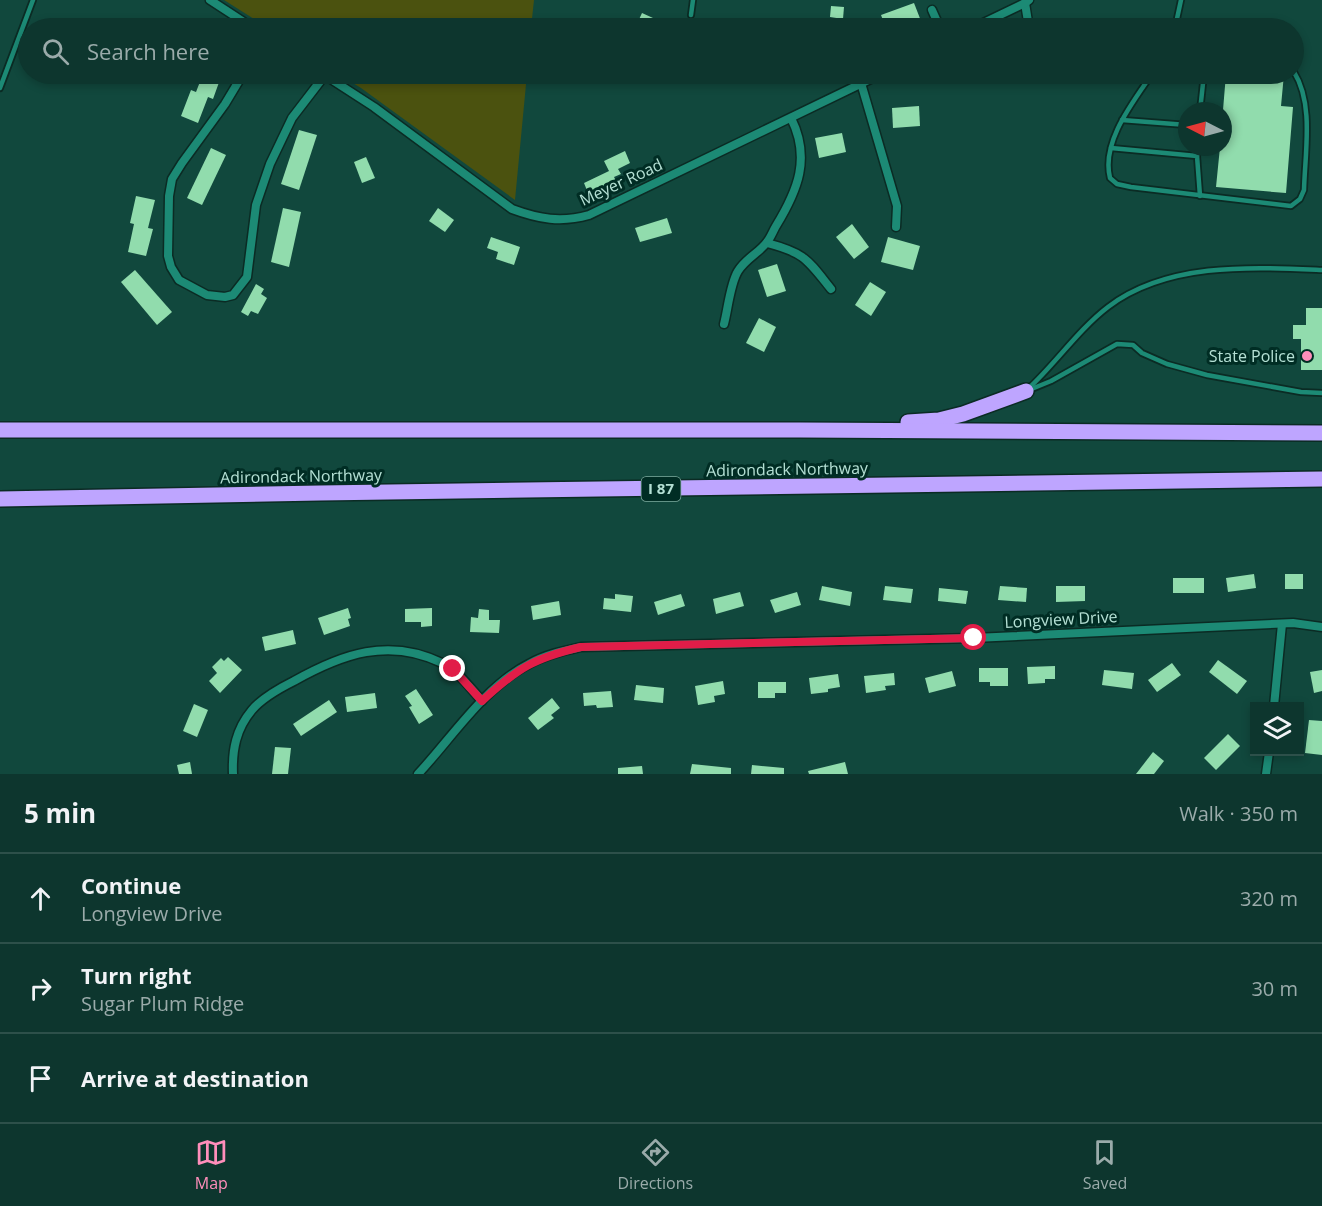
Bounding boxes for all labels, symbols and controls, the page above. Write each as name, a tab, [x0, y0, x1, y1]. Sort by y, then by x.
search box	[18, 18, 1304, 84]
icon: search	[39, 35, 72, 68]
text: Search here	[87, 36, 210, 66]
north arrow	[1178, 102, 1232, 156]
street label: Meyer Road	[576, 153, 666, 211]
place label: State Police	[1209, 345, 1295, 367]
marker: State Police	[1300, 349, 1314, 363]
street label: Adirondack Northway	[706, 457, 869, 481]
street label: Adirondack Northway	[220, 464, 383, 488]
road number: I 87	[642, 477, 680, 501]
street label: Longview Drive	[1004, 605, 1118, 633]
route start	[960, 624, 986, 650]
route end	[439, 655, 465, 681]
map controls	[1250, 702, 1304, 756]
button: layers	[1250, 702, 1304, 756]
text: 5 min	[24, 795, 96, 831]
text: Walk · 350 m	[1179, 800, 1298, 827]
text: Continue	[81, 870, 181, 900]
icon: ahead	[24, 882, 57, 915]
text: 320 m	[1240, 885, 1298, 912]
text: Longview Drive	[81, 900, 223, 927]
text: Turn right	[81, 960, 192, 990]
icon: right	[24, 972, 57, 1005]
text: 30 m	[1251, 975, 1298, 1002]
text: Sugar Plum Ridge	[81, 990, 244, 1017]
icon: arrive	[24, 1062, 57, 1095]
text: Arrive at destination	[81, 1063, 309, 1093]
tab: Map	[195, 1136, 228, 1194]
tab: Directions	[617, 1136, 693, 1194]
tab: Saved	[1083, 1136, 1127, 1194]

